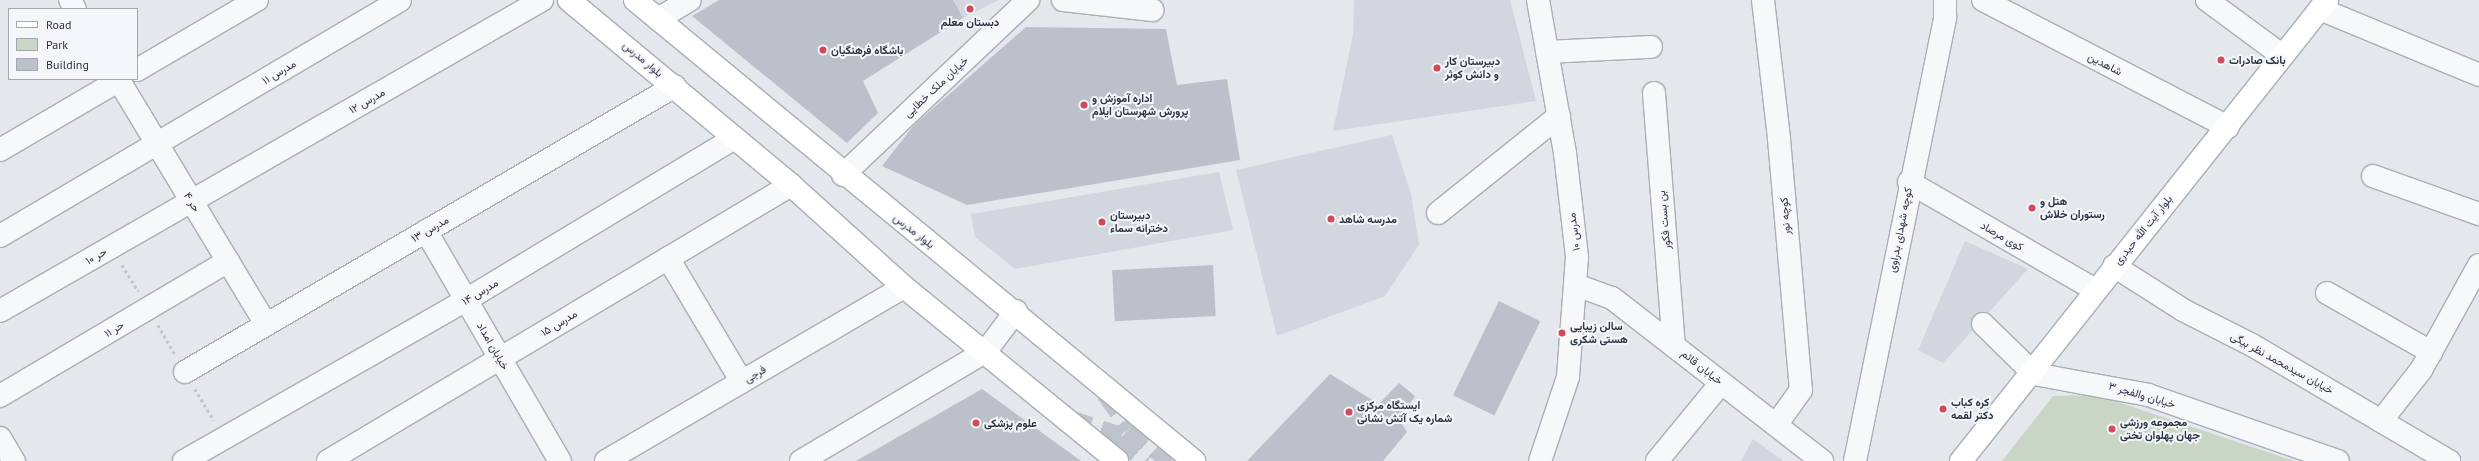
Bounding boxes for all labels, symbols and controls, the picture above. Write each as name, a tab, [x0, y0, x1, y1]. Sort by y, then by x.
marker: دبستان معلم	[965, 4, 975, 14]
legend	[8, 8, 138, 80]
place label: دبستان معلم	[941, 15, 999, 29]
text: Road	[46, 17, 71, 32]
text: Park	[46, 37, 68, 52]
street label: بلوار مدرس	[620, 38, 666, 80]
place label: باشگاه فرهنگیان	[831, 43, 903, 57]
marker: باشگاه فرهنگیان	[818, 45, 828, 55]
street label: شاهدین	[2086, 50, 2124, 78]
place label: بانک صادرات	[2229, 53, 2286, 67]
street label: خیابان ملک خطایی	[901, 54, 971, 120]
place label: دبیرستان کار و دانش کوثر	[1445, 55, 1500, 81]
marker: بانک صادرات	[2216, 55, 2226, 65]
text: Building	[46, 57, 89, 72]
street label: مدرس ۱۱	[260, 57, 298, 87]
marker: دبیرستان کار و دانش کوثر	[1432, 63, 1442, 73]
street label: مدرس ۱۲	[347, 85, 387, 117]
place label: اداره آموزش و پرورش شهرستان ایلام	[1092, 92, 1188, 118]
marker: اداره آموزش و پرورش شهرستان ایلام	[1079, 100, 1089, 110]
street label: کوچه شهدای بدراوی	[1885, 186, 1915, 274]
street label: حر ۴	[181, 190, 203, 214]
street label: بن بست فکور	[1655, 190, 1673, 250]
street label: بلوار آیت الله حیدری	[2111, 193, 2175, 267]
place label: هتل و رستوران خلاش	[2040, 195, 2105, 221]
street label: کوچه نور	[1777, 197, 1793, 235]
marker: هتل و رستوران خلاش	[2027, 203, 2037, 213]
place label: دبیرستان دخترانه سماء	[1110, 209, 1168, 235]
street label: بلوار مدرس	[891, 211, 937, 251]
place label: مدرسه شاهد	[1339, 212, 1397, 226]
street label: مدرس ۱۰	[1565, 212, 1583, 252]
street label: مدرس ۱۳	[409, 213, 451, 245]
marker: مدرسه شاهد	[1326, 214, 1336, 224]
marker: دبیرستان دخترانه سماء	[1097, 217, 1107, 227]
street label: کوی مرصاد	[1978, 219, 2026, 253]
street label: حر ۱۰	[83, 245, 109, 267]
street label: مدرس ۱۴	[459, 276, 501, 308]
street label: مدرس ۱۵	[538, 307, 580, 339]
street label: حر ۱۱	[102, 318, 126, 340]
street label: خیابان امداد	[474, 320, 512, 372]
place label: سالن زیبایی هستی شکری	[1570, 320, 1628, 346]
marker: سالن زیبایی هستی شکری	[1557, 328, 1567, 338]
street label: خیابان سیدمحمد نظر بیگی	[2228, 329, 2336, 397]
street label: خیابان قائم	[1679, 347, 1725, 387]
street label: فرجی	[742, 363, 768, 385]
street label: خیابان والفجر ۳	[2107, 379, 2177, 411]
place label: کره کباب دکتر لقمه	[1951, 396, 1993, 422]
place label: ایستگاه مرکزی شماره یک آتش نشانی	[1357, 399, 1452, 425]
marker: کره کباب دکتر لقمه	[1938, 404, 1948, 414]
marker: ایستگاه مرکزی شماره یک آتش نشانی	[1344, 407, 1354, 417]
place label: علوم پزشکی	[984, 416, 1037, 430]
place label: مجموعه ورزشی جهان پهلوان تختی	[2120, 416, 2200, 442]
marker: علوم پزشکی	[971, 418, 981, 428]
marker: مجموعه ورزشی جهان پهلوان تختی	[2107, 424, 2117, 434]

